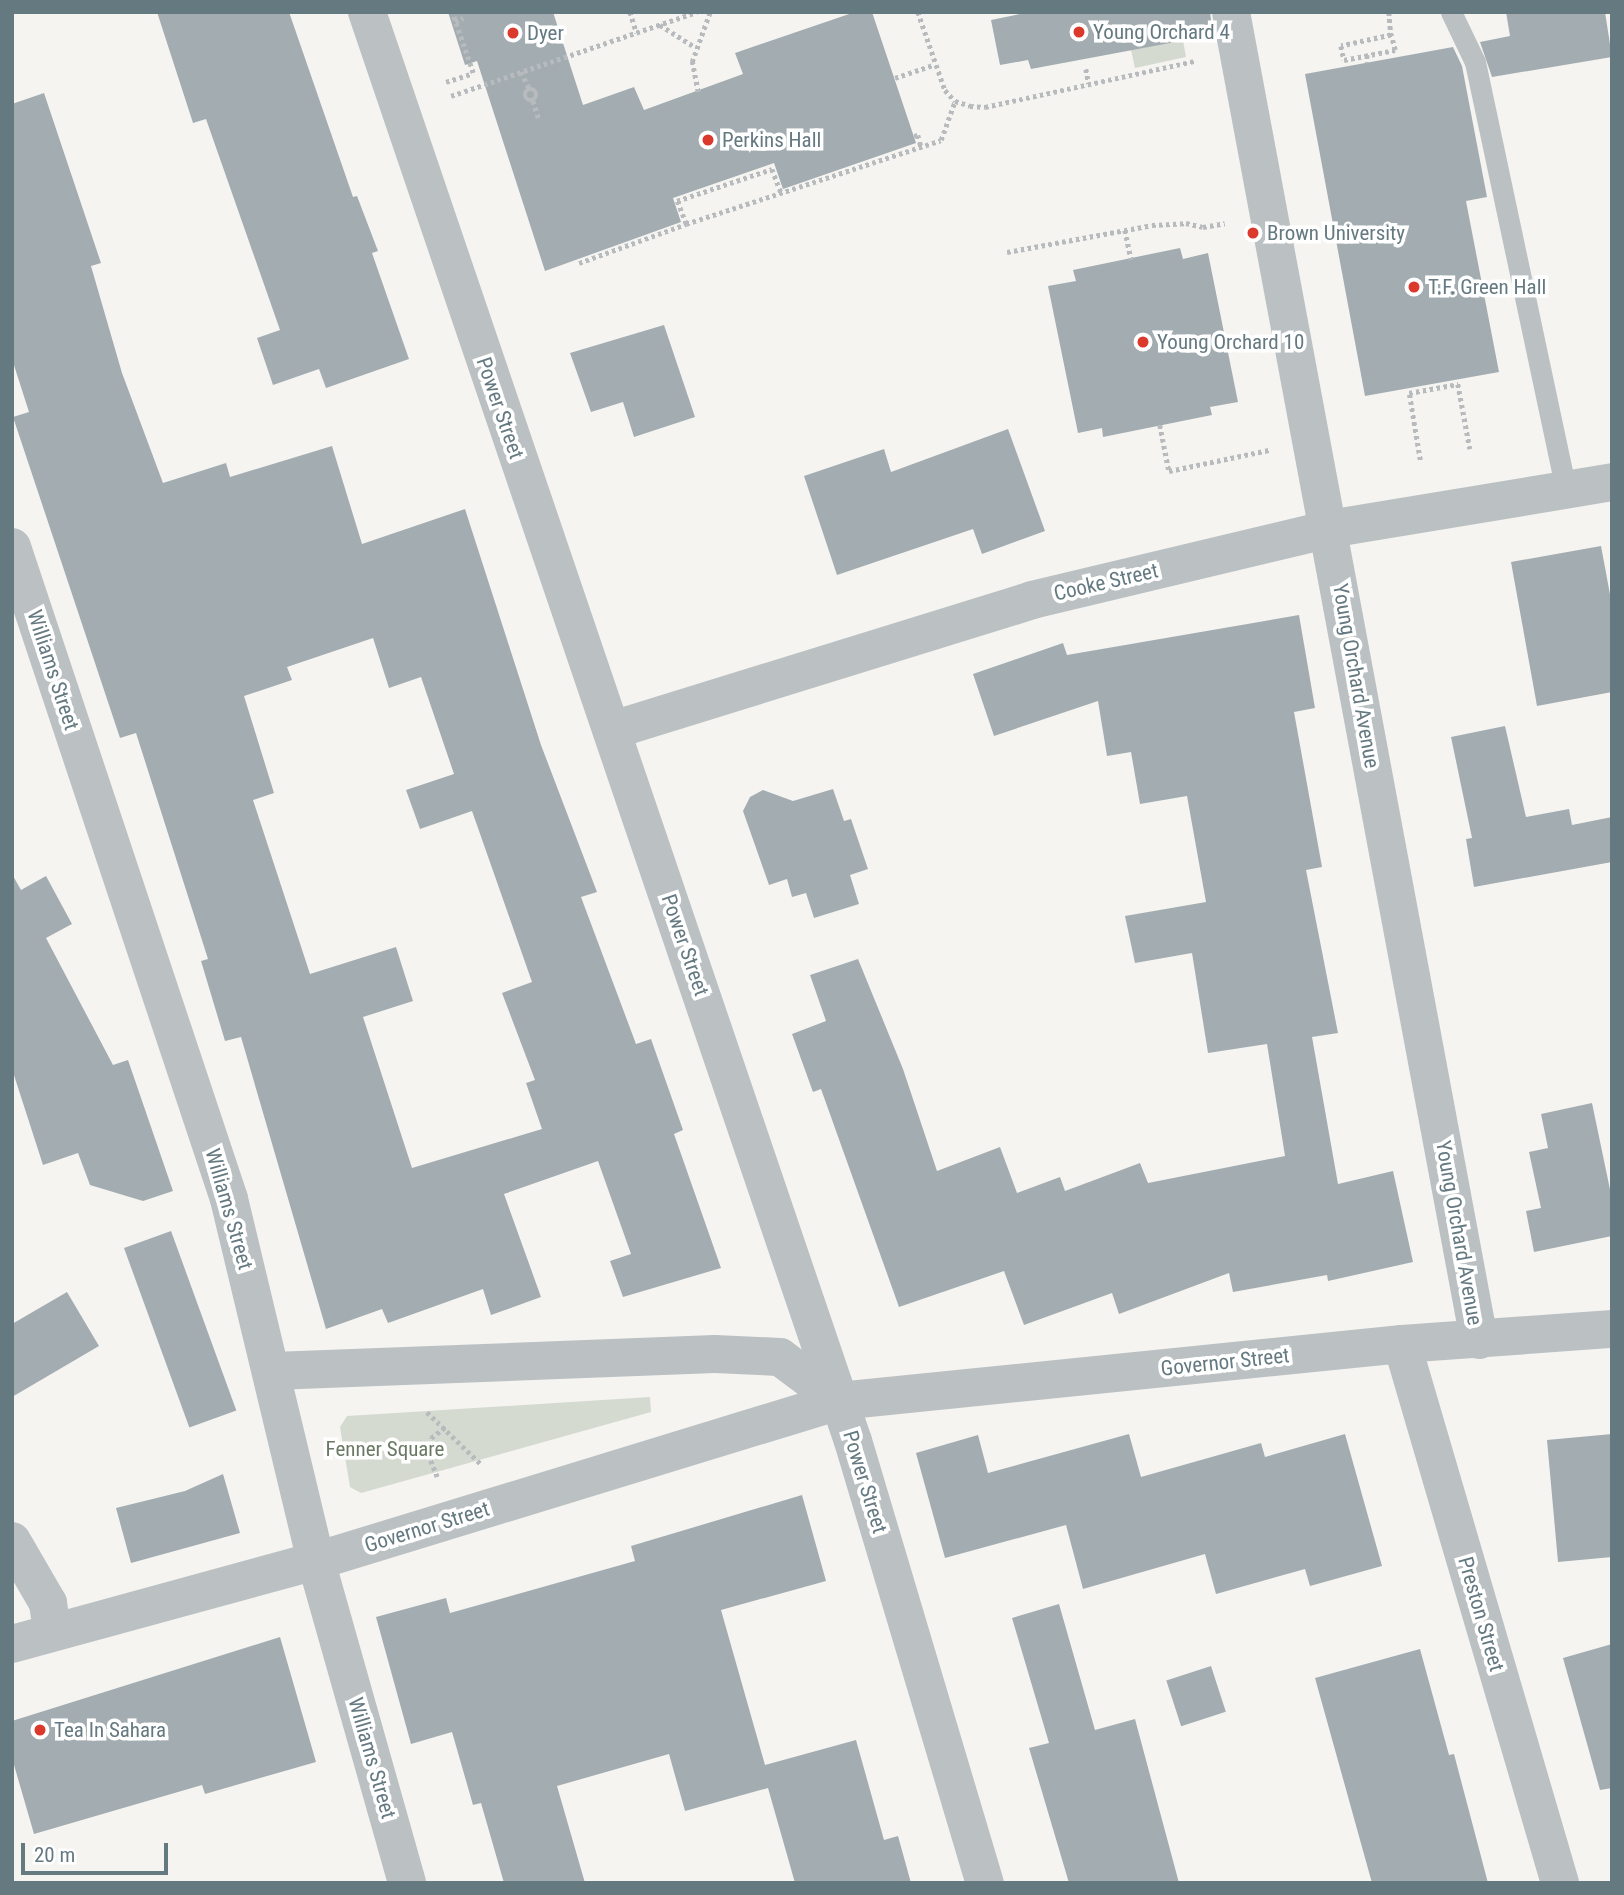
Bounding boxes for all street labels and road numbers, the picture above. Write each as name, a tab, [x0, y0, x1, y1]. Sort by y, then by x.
street label: Power Street	[471, 354, 529, 462]
street label: Cooke Street	[1051, 558, 1161, 606]
street label: Young Orchard Avenue	[1327, 582, 1385, 770]
street label: Williams Street	[22, 607, 84, 733]
street label: Power Street	[656, 891, 714, 999]
street label: Young Orchard Avenue	[1430, 1139, 1488, 1327]
street label: Williams Street	[200, 1146, 258, 1272]
street label: Governor Street	[1160, 1343, 1290, 1381]
street label: Power Street	[837, 1428, 893, 1536]
street label: Governor Street	[362, 1496, 492, 1558]
street label: Preston Street	[1453, 1554, 1509, 1674]
street label: Williams Street	[343, 1695, 401, 1821]

